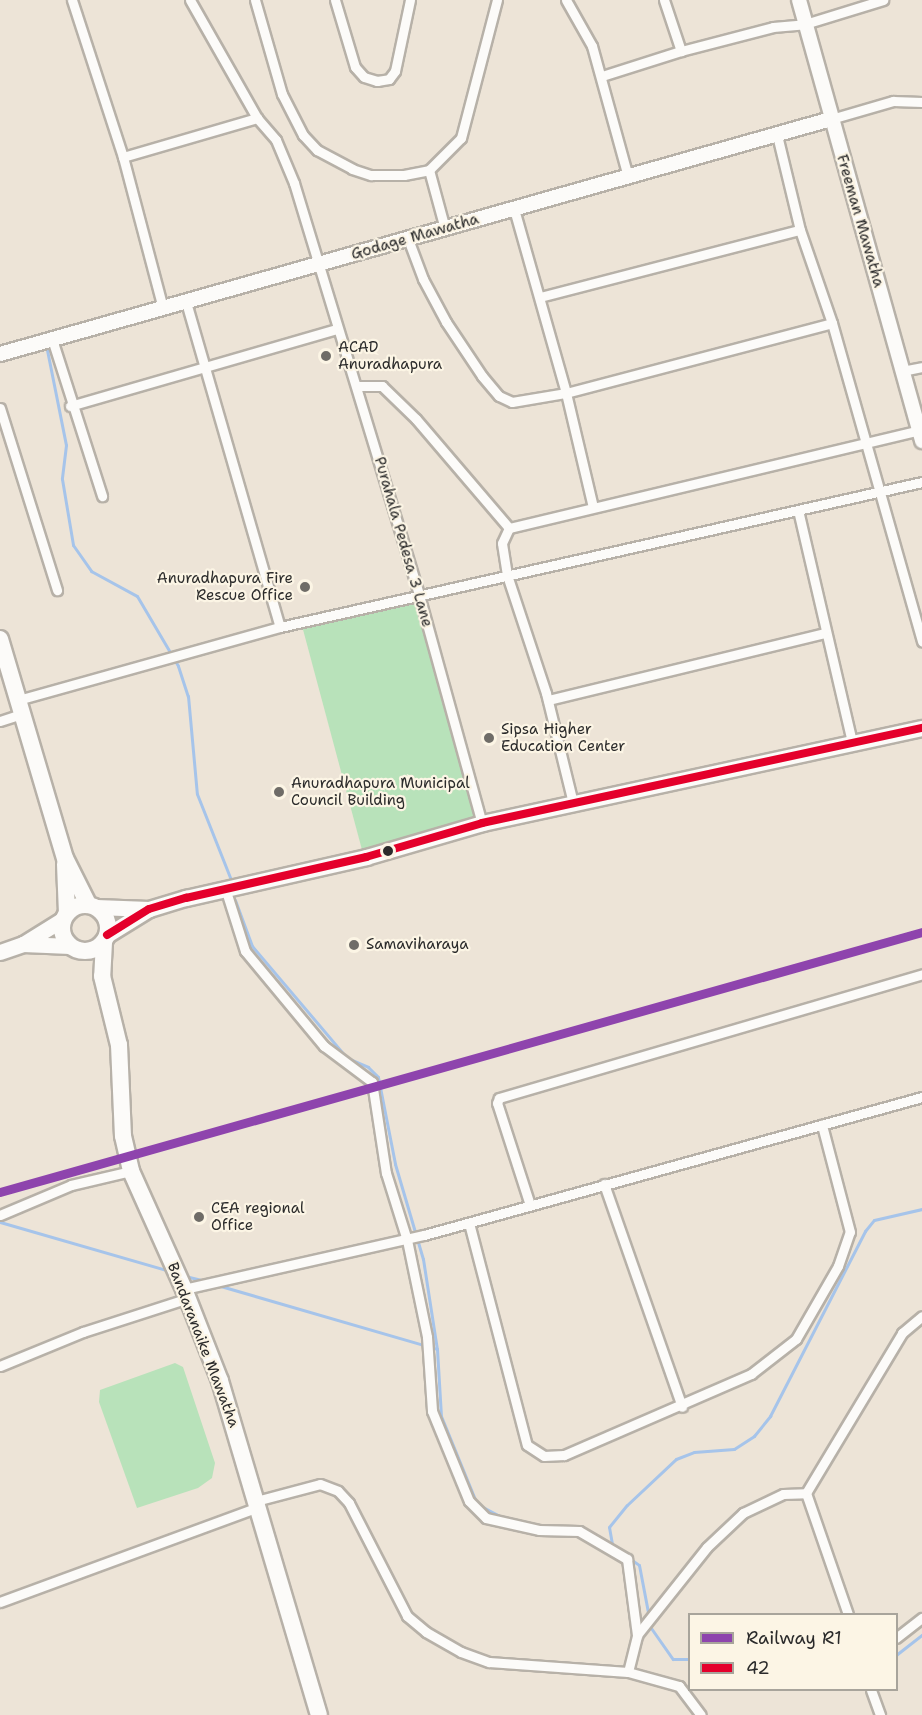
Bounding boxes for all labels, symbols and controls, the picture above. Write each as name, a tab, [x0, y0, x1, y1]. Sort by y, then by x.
street label: Freeman Mawatha	[832, 153, 888, 289]
street label: Godage Mawatha	[349, 210, 481, 264]
place label: ACAD Anuradhapura	[338, 338, 442, 373]
marker: ACAD Anuradhapura	[319, 349, 333, 363]
street label: Purahala Pedesa 3 Lane	[370, 455, 436, 629]
place label: Anuradhapura Fire Rescue Office	[157, 569, 293, 604]
marker: Anuradhapura Fire Rescue Office	[298, 580, 312, 594]
place label: Sipsa Higher Education Center	[501, 720, 625, 755]
marker: Sipsa Higher Education Center	[482, 731, 496, 745]
place label: Anuradhapura Municipal Council Building	[291, 774, 470, 809]
marker: Anuradhapura Municipal Council Building	[272, 785, 286, 799]
unlabelled marker	[382, 845, 394, 857]
place label: Samaviharaya	[366, 936, 468, 954]
marker: Samaviharaya	[347, 938, 361, 952]
place label: CEA regional Office	[211, 1199, 305, 1234]
marker: CEA regional Office	[192, 1210, 206, 1224]
street label: Bandaranaike Mawatha	[163, 1260, 243, 1430]
legend	[688, 1613, 898, 1691]
text: Railway R1	[746, 1626, 842, 1650]
text: 42	[746, 1656, 770, 1680]

